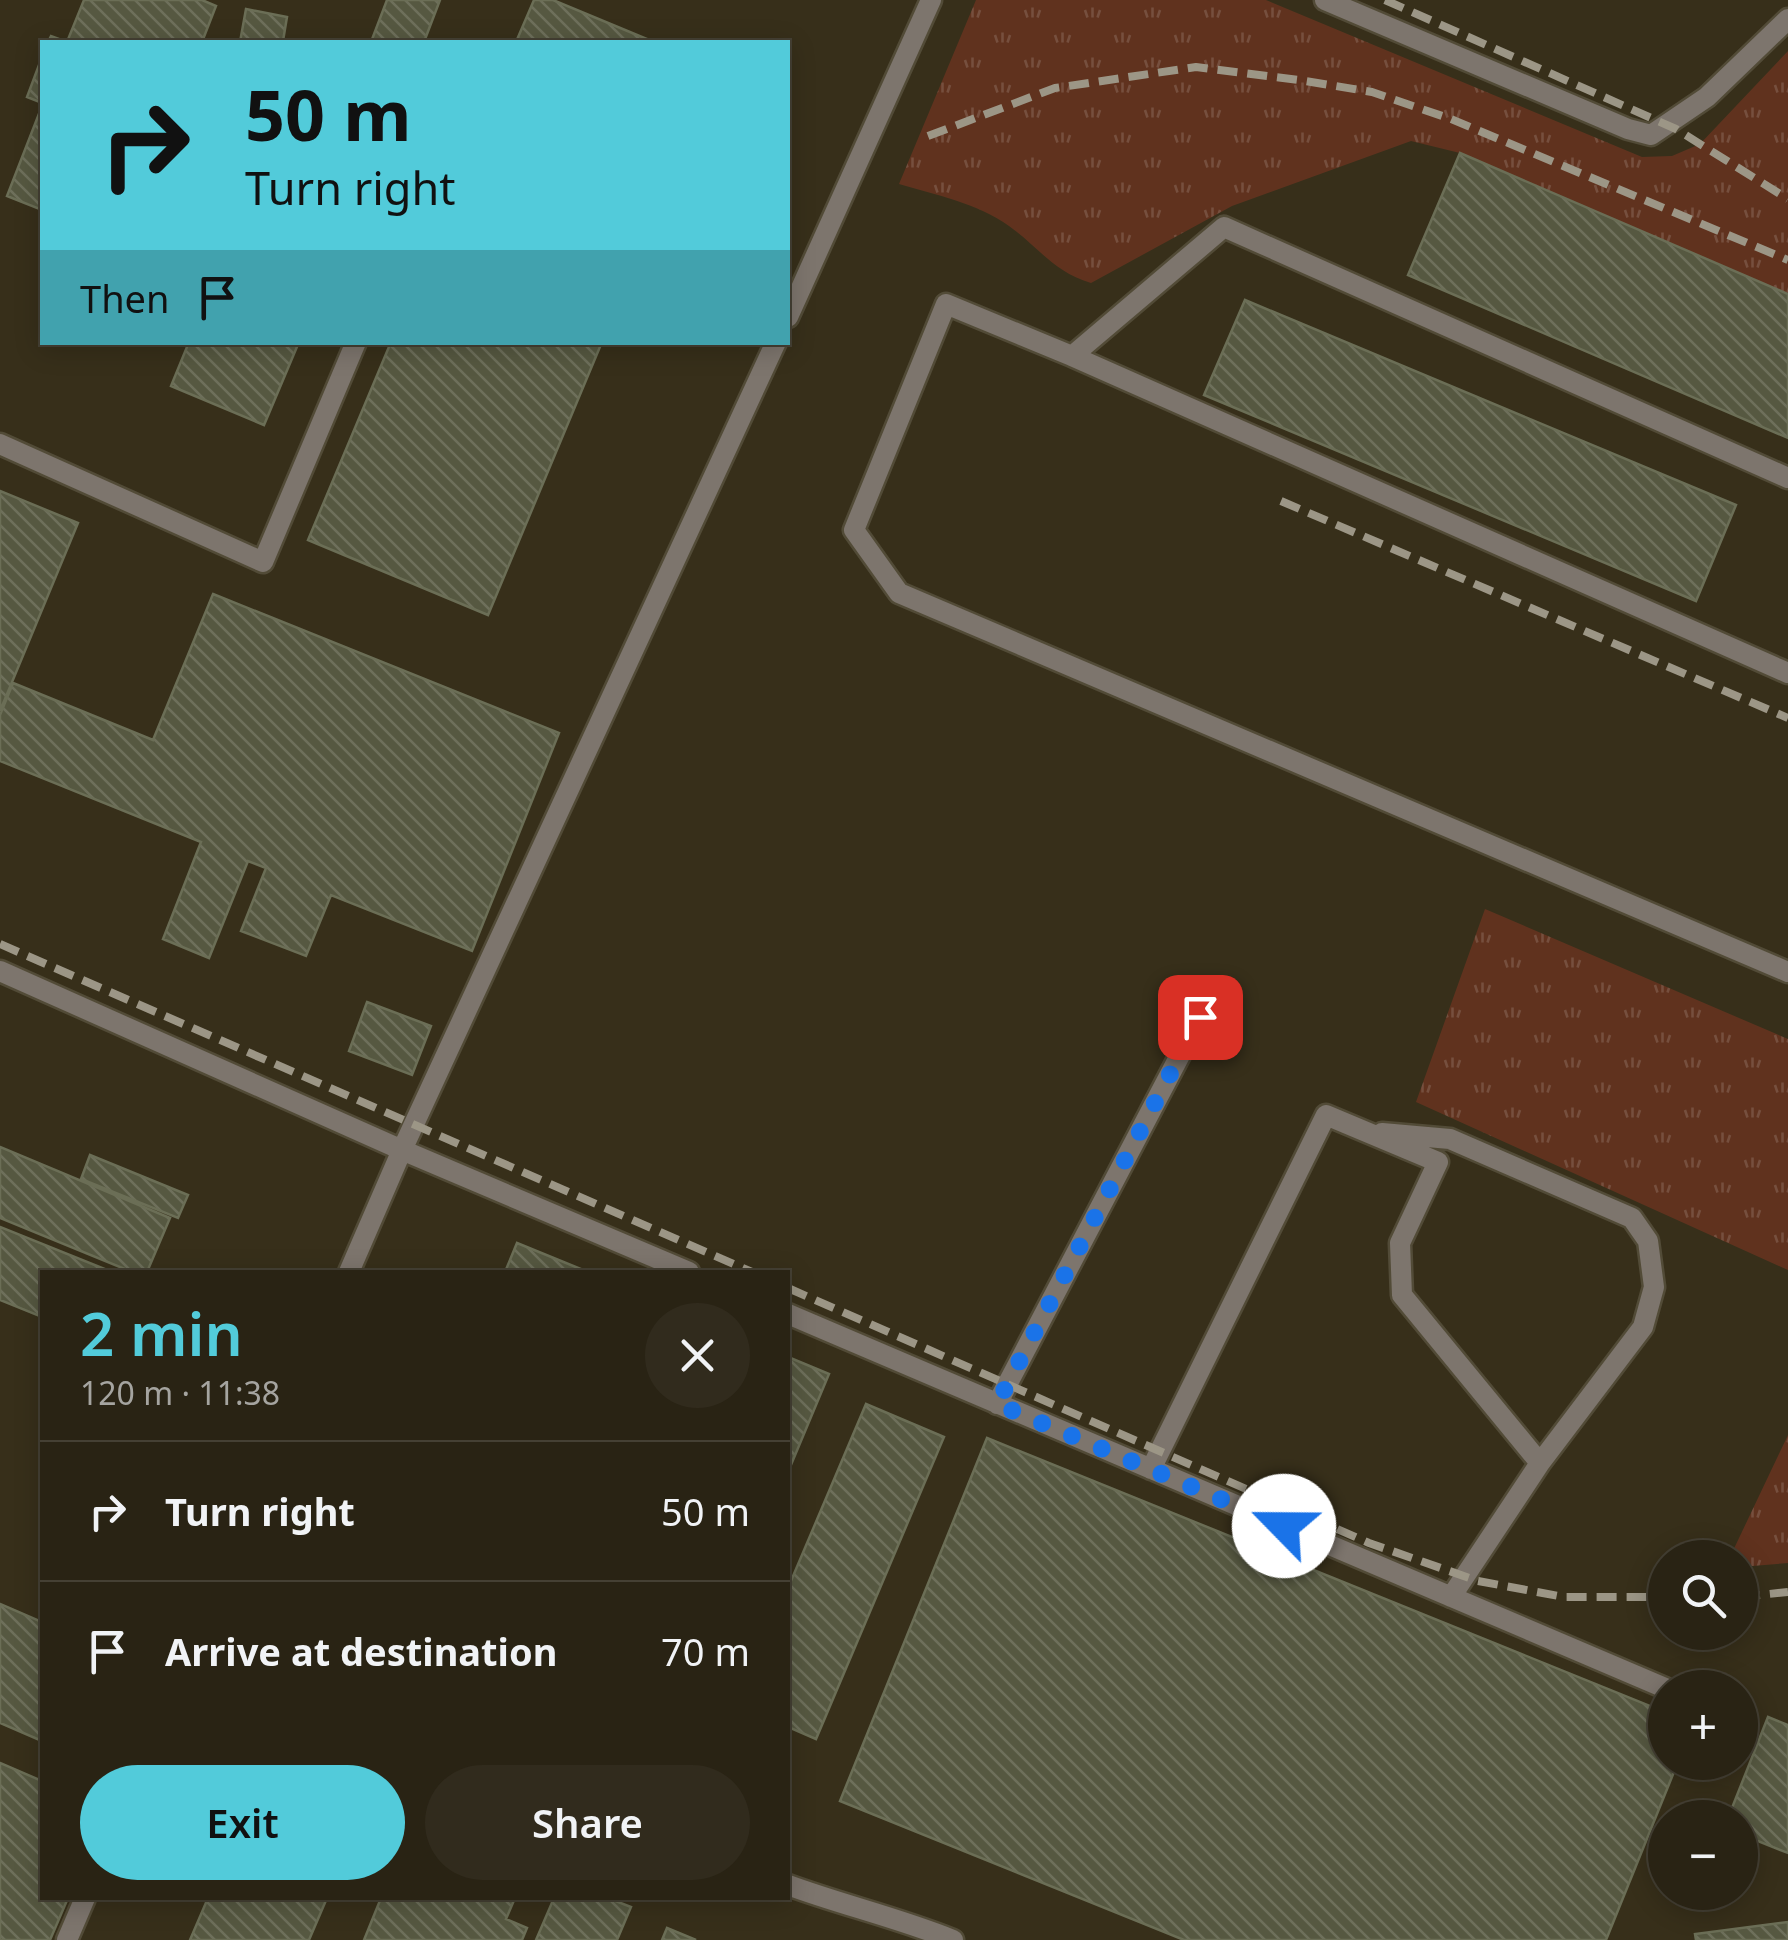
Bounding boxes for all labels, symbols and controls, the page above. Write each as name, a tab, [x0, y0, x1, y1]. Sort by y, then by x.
text: 50 m	[245, 66, 412, 162]
icon: right	[80, 80, 210, 210]
text: Turn right	[245, 157, 456, 218]
icon: arrive	[190, 270, 245, 325]
text: Then	[80, 272, 170, 324]
pin	[1158, 975, 1243, 1060]
icon: arrive	[1173, 990, 1228, 1045]
text: 2 min	[80, 1292, 243, 1374]
button: close	[645, 1303, 750, 1408]
text: 120 m · 11:38	[80, 1371, 280, 1414]
position arrow	[1232, 1474, 1336, 1578]
icon: right	[80, 1484, 135, 1539]
text: Turn right	[165, 1485, 355, 1537]
text: 50 m	[661, 1485, 750, 1537]
map controls	[1648, 1540, 1758, 1910]
button: search	[1648, 1540, 1758, 1650]
icon: arrive	[80, 1624, 135, 1679]
text: Arrive at destination	[165, 1625, 557, 1677]
text: 70 m	[661, 1625, 750, 1677]
button: +	[1648, 1670, 1758, 1780]
button: Exit	[80, 1765, 405, 1880]
button: Share	[425, 1765, 750, 1880]
button: −	[1648, 1800, 1758, 1910]

